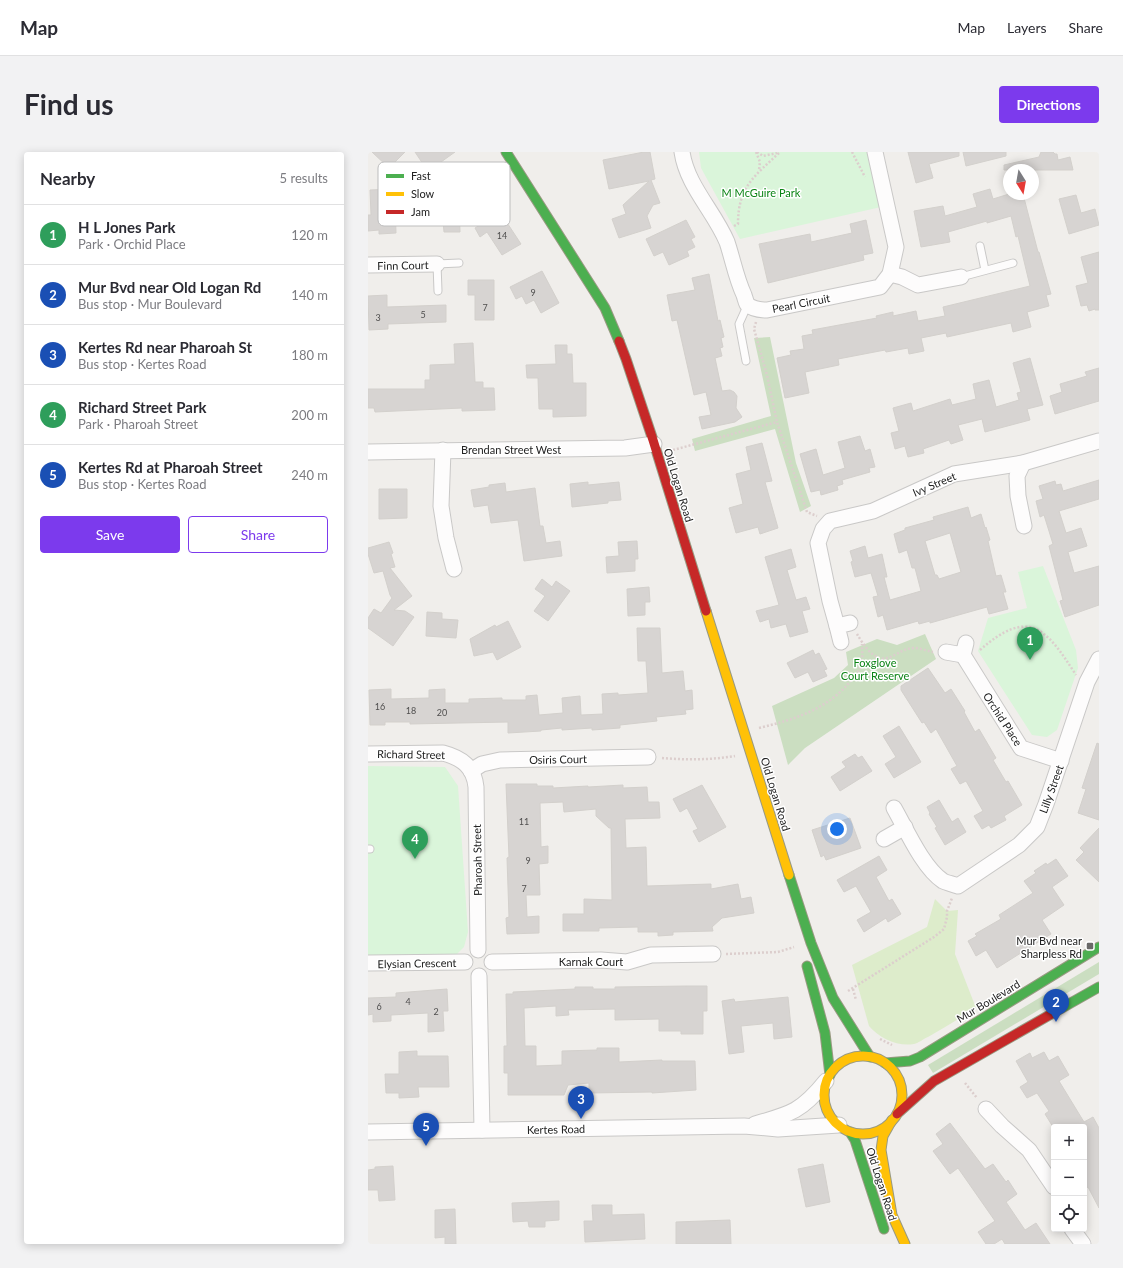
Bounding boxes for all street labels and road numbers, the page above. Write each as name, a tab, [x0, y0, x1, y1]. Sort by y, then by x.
street label: Finn Court	[377, 258, 429, 272]
street label: Pearl Circuit	[771, 291, 831, 315]
street label: Brendan Street West	[461, 443, 561, 456]
street label: Old Logan Road	[662, 447, 696, 523]
street label: Ivy Street	[910, 469, 958, 499]
street label: Orchid Place	[981, 690, 1025, 748]
street label: Richard Street	[377, 747, 445, 761]
street label: Osiris Court	[529, 752, 587, 766]
street label: Old Logan Road	[759, 756, 793, 832]
street label: Lilly Street	[1036, 763, 1066, 815]
street label: Pharoah Street	[470, 824, 484, 896]
street label: Karnak Court	[559, 955, 623, 968]
street label: Elysian Crescent	[377, 956, 457, 970]
street label: Mur Boulevard	[954, 977, 1022, 1025]
street label: Kertes Road	[527, 1122, 585, 1136]
street label: Old Logan Road	[864, 1146, 900, 1222]

